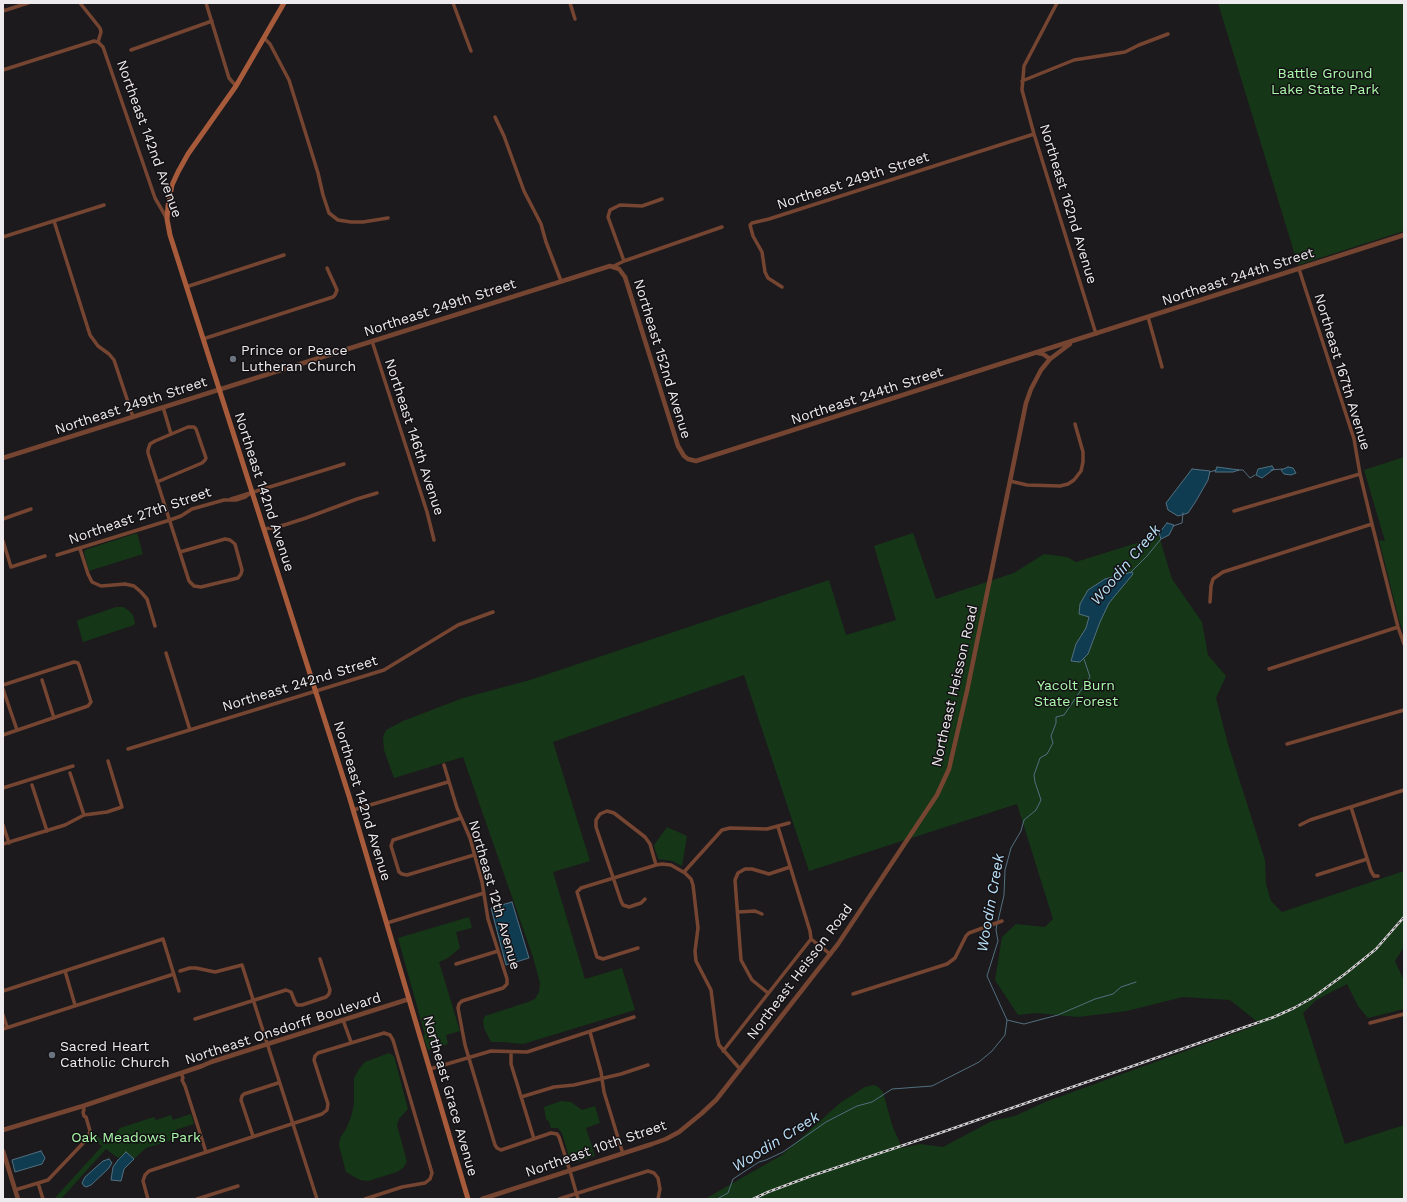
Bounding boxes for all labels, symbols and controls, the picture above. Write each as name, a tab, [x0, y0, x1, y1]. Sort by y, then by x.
street label: Northeast 142nd Avenue	[113, 58, 185, 220]
park label: Battle Ground Lake State Park	[1271, 66, 1379, 98]
street label: Northeast 162nd Avenue	[1036, 122, 1100, 286]
street label: Northeast 249th Street	[775, 148, 931, 214]
street label: Northeast 244th Street	[1160, 244, 1316, 310]
street label: Northeast 249th Street	[362, 275, 518, 341]
street label: Northeast 152nd Avenue	[630, 277, 694, 441]
street label: Northeast 167th Avenue	[1310, 292, 1374, 452]
place label: Prince or Peace Lutheran Church	[241, 343, 356, 376]
marker: Prince or Peace Lutheran Church	[228, 354, 238, 364]
street label: Northeast 146th Avenue	[381, 357, 447, 517]
street label: Northeast 244th Street	[789, 363, 945, 429]
street label: Northeast 249th Street	[53, 373, 209, 439]
street label: Northeast 142nd Avenue	[230, 410, 298, 574]
street label: Northeast 27th Street	[67, 484, 213, 548]
water label: Woodin Creek	[1087, 521, 1165, 609]
street label: Northeast Heisson Road	[928, 604, 982, 768]
street label: Northeast 242nd Street	[220, 652, 380, 716]
park label: Yacolt Burn State Forest	[1034, 678, 1118, 710]
street label: Northeast 142nd Avenue	[330, 719, 394, 883]
street label: Northeast 12th Avenue	[465, 818, 523, 972]
water label: Woodin Creek	[973, 852, 1009, 954]
street label: Northeast Heisson Road	[744, 901, 856, 1043]
street label: Northeast Onsdorff Boulevard	[183, 989, 383, 1069]
street label: Northeast Grace Avenue	[419, 1014, 481, 1178]
place label: Sacred Heart Catholic Church	[60, 1039, 170, 1072]
marker: Sacred Heart Catholic Church	[47, 1050, 57, 1060]
water label: Woodin Creek	[729, 1108, 823, 1176]
street label: Northeast 10th Street	[523, 1117, 669, 1181]
park label: Oak Meadows Park	[71, 1130, 201, 1146]

